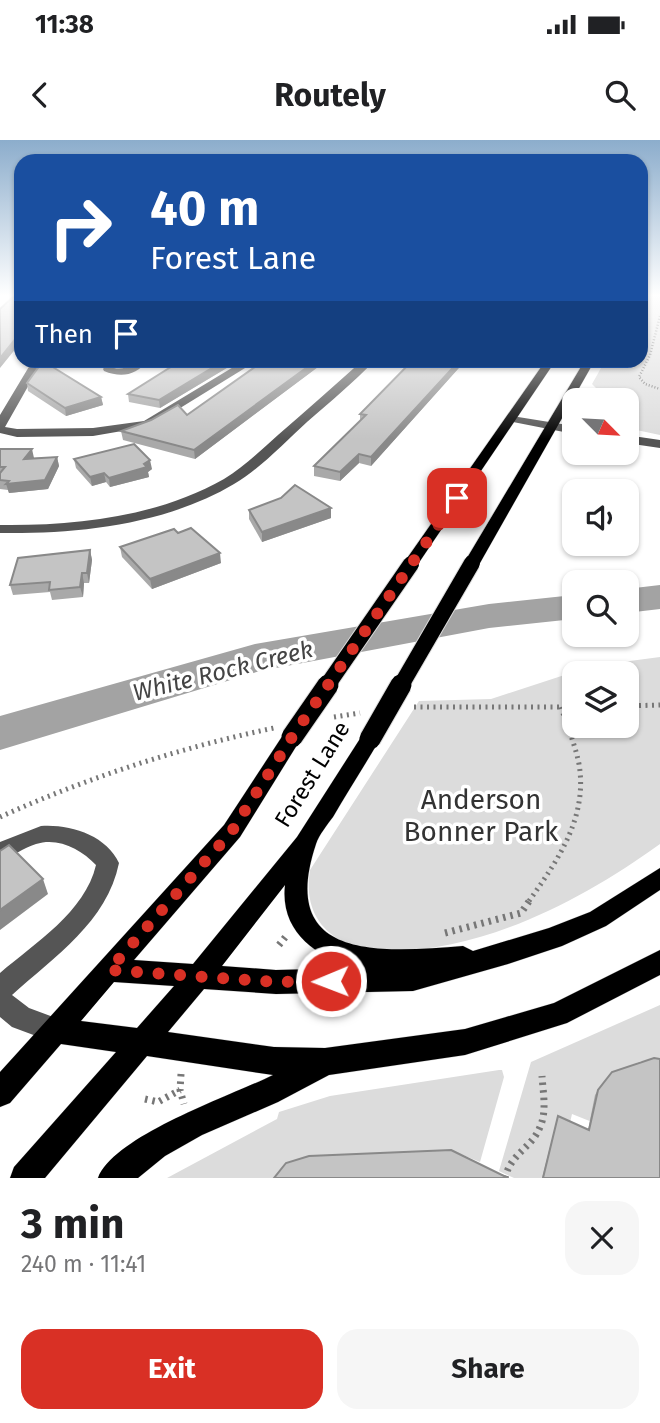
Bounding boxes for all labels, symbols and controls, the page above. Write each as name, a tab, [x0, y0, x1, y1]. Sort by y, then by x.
text: 11:38	[35, 9, 94, 40]
icon: back	[21, 76, 59, 114]
text: Routely	[274, 76, 386, 114]
icon: search	[601, 76, 639, 114]
text: 40 m	[150, 179, 259, 238]
icon: right	[35, 182, 126, 273]
text: Forest Lane	[150, 239, 316, 277]
icon: arrive	[107, 315, 145, 353]
text: Then	[35, 319, 93, 350]
north arrow	[562, 388, 639, 466]
map controls	[562, 388, 639, 738]
pin	[427, 468, 487, 528]
icon: arrive	[438, 479, 476, 517]
button: sound	[562, 479, 639, 556]
button: search	[562, 570, 639, 647]
water label: White Rock Creek	[130, 635, 316, 707]
button: layers	[562, 661, 639, 738]
street label: Forest Lane	[268, 716, 356, 832]
park label: Anderson Bonner Park	[404, 783, 559, 848]
position arrow	[294, 944, 368, 1018]
text: 3 min	[21, 1199, 124, 1249]
button: close	[565, 1201, 639, 1275]
text: 240 m · 11:41	[21, 1250, 146, 1278]
button: Exit	[21, 1329, 323, 1409]
button: Share	[337, 1329, 639, 1409]

